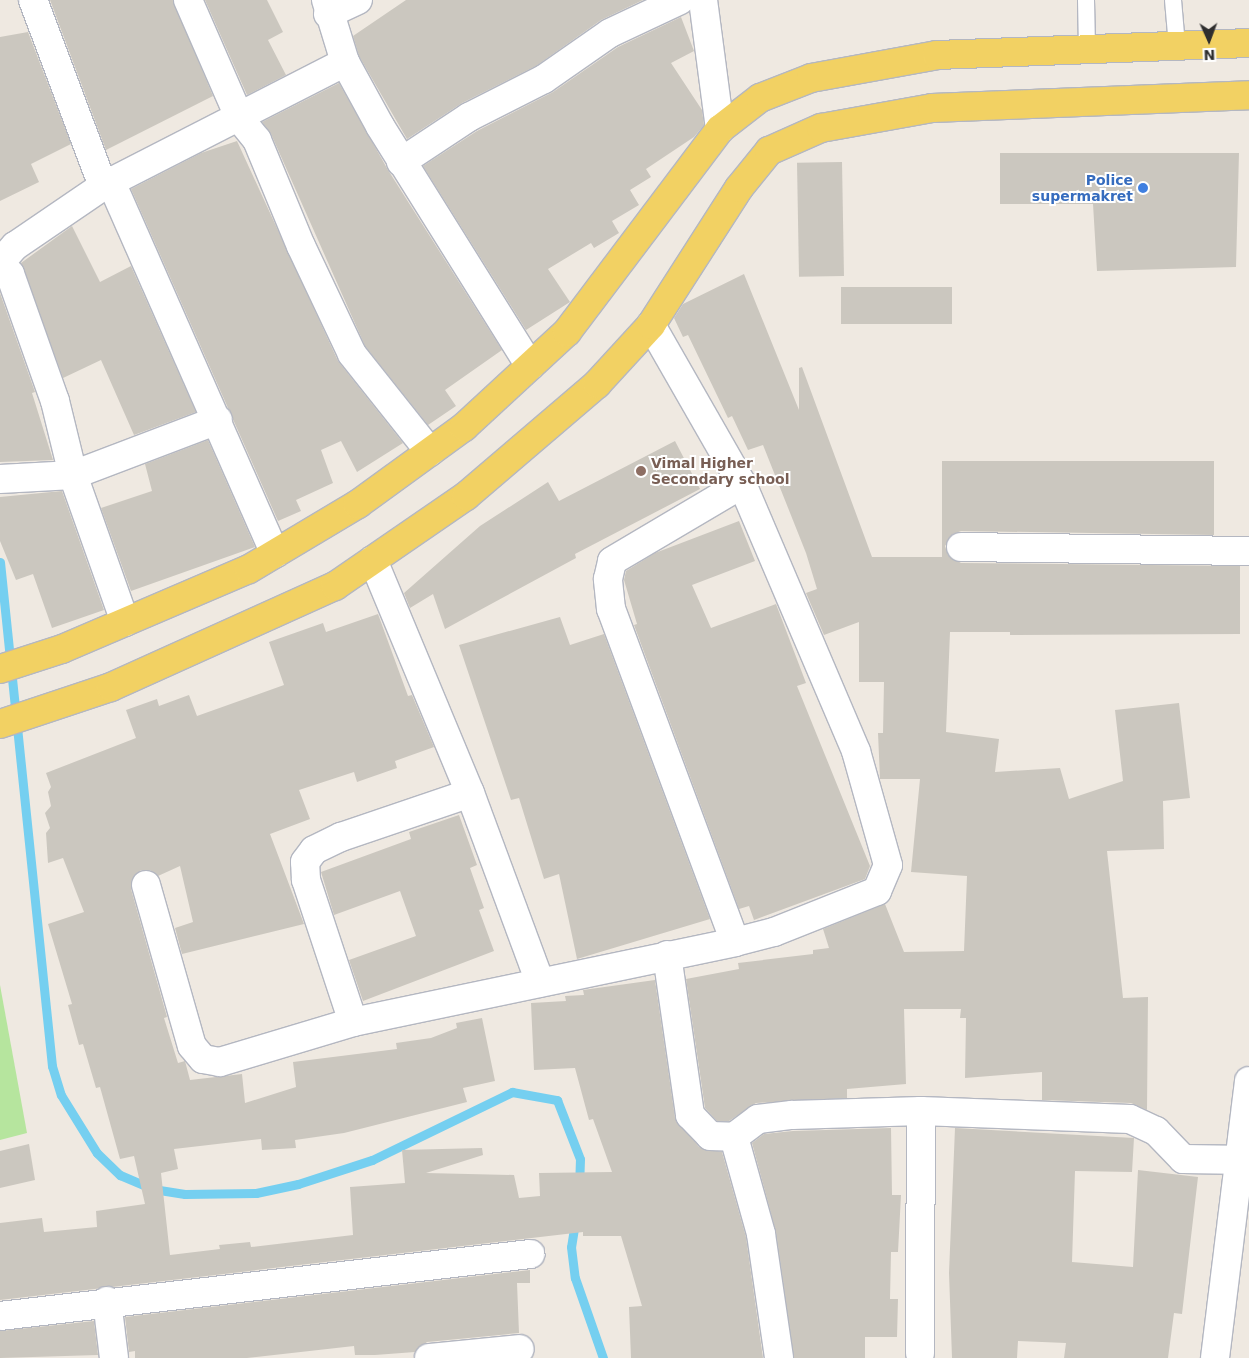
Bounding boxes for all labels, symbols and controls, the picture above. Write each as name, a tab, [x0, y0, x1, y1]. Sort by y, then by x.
north arrow	[1184, 15, 1234, 65]
text: N	[1203, 47, 1216, 63]
place label: Police supermakret	[1032, 172, 1133, 204]
marker: Police supermakret	[1137, 182, 1149, 194]
place label: Vimal Higher Secondary school	[651, 455, 789, 488]
marker: Vimal Higher Secondary school	[635, 465, 647, 477]

